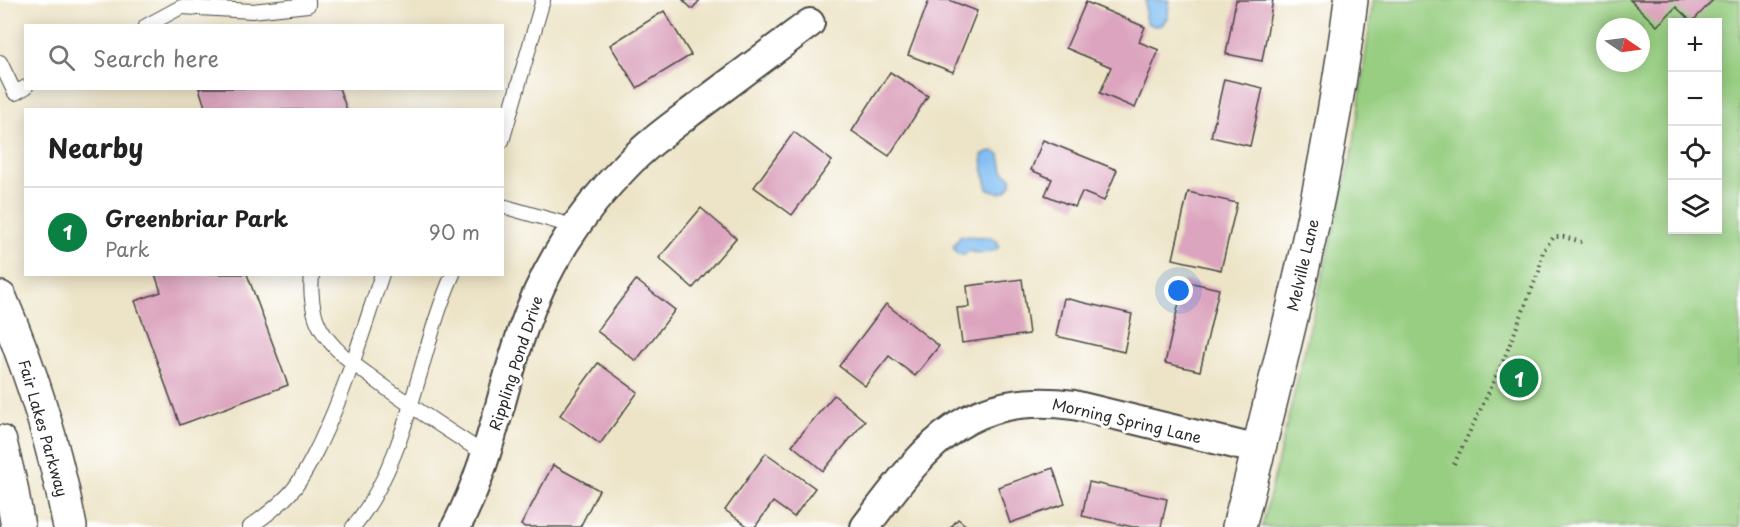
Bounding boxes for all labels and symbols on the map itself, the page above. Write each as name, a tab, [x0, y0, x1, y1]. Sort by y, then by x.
north arrow	[1596, 18, 1650, 72]
street label: Melville Lane	[1280, 217, 1324, 313]
your location	[1164, 276, 1193, 305]
street label: Rippling Pond Drive	[482, 293, 548, 433]
pin: 1	[1500, 356, 1538, 400]
street label: Fair Lakes Parkway	[13, 357, 75, 499]
street label: Morning Spring Lane	[1050, 392, 1204, 448]

